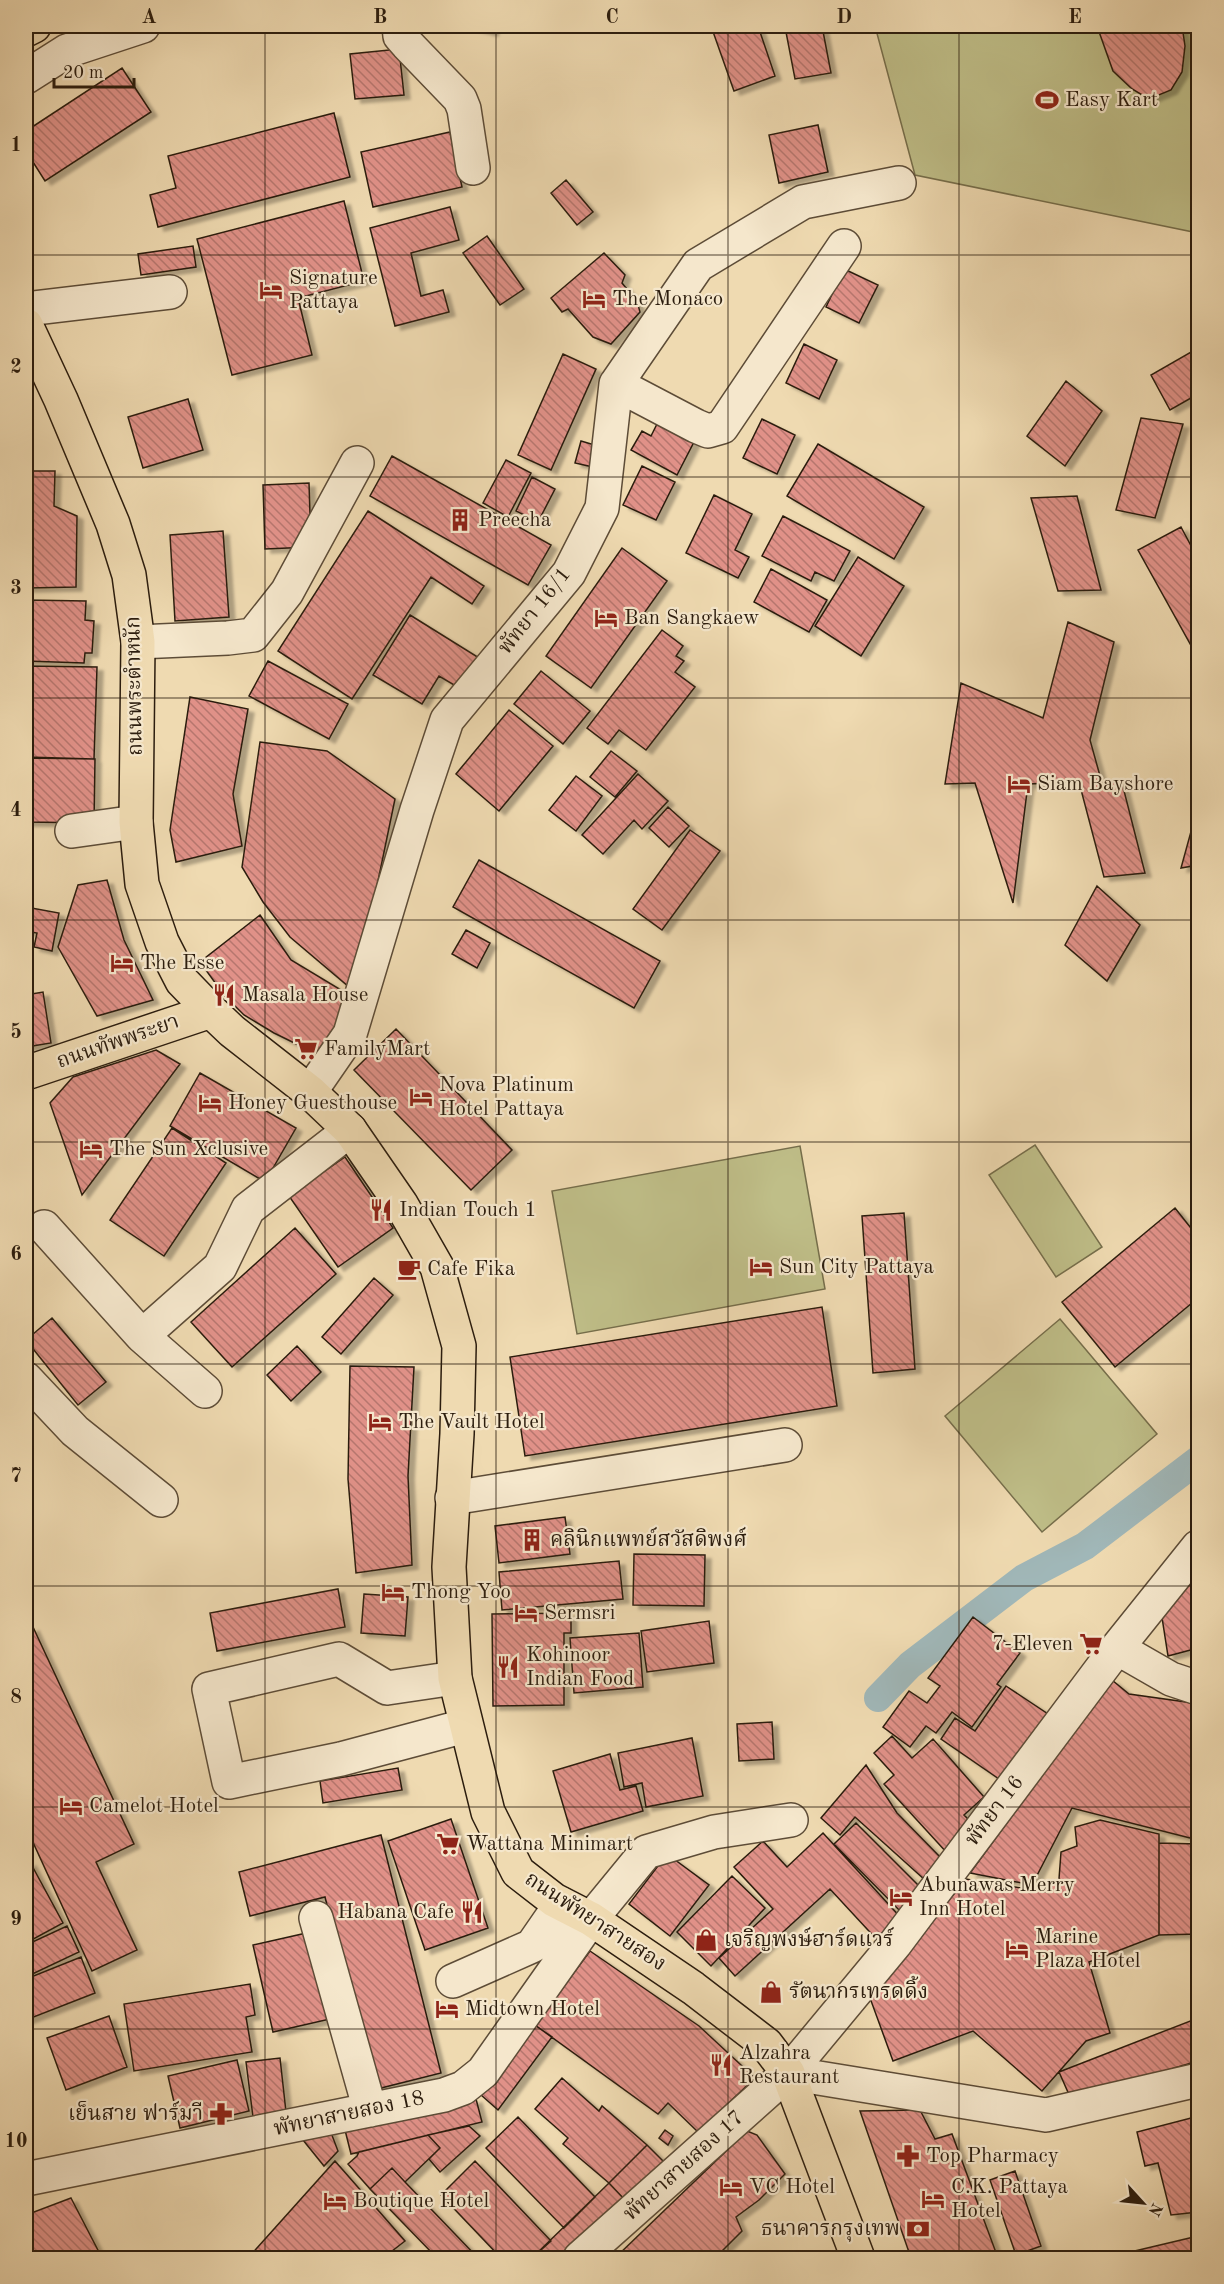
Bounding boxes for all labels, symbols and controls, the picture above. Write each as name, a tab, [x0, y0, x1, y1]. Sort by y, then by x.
text: A	[141, 8, 157, 28]
text: B	[373, 8, 387, 28]
text: C	[605, 8, 619, 28]
text: D	[836, 8, 852, 28]
text: E	[1068, 8, 1082, 28]
scale bar	[54, 51, 134, 89]
text: 20 m	[63, 64, 103, 82]
sports icon: Easy Kart	[1034, 87, 1060, 113]
place label: Easy Kart	[1065, 90, 1158, 111]
text: 1	[10, 136, 22, 156]
place label: Signature Pattaya	[289, 268, 378, 313]
hotel icon: Signature Pattaya	[258, 277, 284, 303]
hotel icon: The Monaco	[581, 286, 607, 312]
place label: The Monaco	[612, 289, 723, 310]
text: 2	[10, 358, 22, 378]
building icon: Preecha	[447, 507, 473, 533]
place label: Preecha	[478, 510, 551, 531]
street label: พัทยา 16/1	[494, 563, 575, 658]
text: 3	[10, 579, 22, 599]
hotel icon: Ban Sangkaew	[593, 605, 619, 631]
place label: Ban Sangkaew	[624, 608, 759, 629]
street label: ถนนพระตำหนัก	[122, 616, 147, 756]
hotel icon: Siam Bayshore	[1006, 771, 1032, 797]
place label: Siam Bayshore	[1037, 774, 1174, 795]
text: 4	[10, 801, 22, 821]
hotel icon: The Esse	[109, 950, 135, 976]
place label: The Esse	[140, 953, 224, 974]
restaurant icon: Masala House	[211, 982, 237, 1008]
place label: Masala House	[242, 985, 368, 1006]
street label: ถนนทัพพระยา	[54, 1010, 182, 1073]
text: 5	[10, 1022, 22, 1043]
supermarket icon: FamilyMart	[293, 1036, 319, 1062]
place label: FamilyMart	[324, 1039, 430, 1060]
place label: Nova Platinum Hotel Pattaya	[439, 1075, 574, 1120]
hotel icon: Nova Platinum Hotel Pattaya	[408, 1084, 434, 1110]
hotel icon: Honey Guesthouse	[197, 1090, 223, 1116]
place label: Honey Guesthouse	[228, 1093, 397, 1114]
hotel icon: The Sun Xclusive	[78, 1136, 104, 1162]
place label: The Sun Xclusive	[109, 1139, 268, 1160]
restaurant icon: Indian Touch 1	[368, 1197, 394, 1223]
place label: Indian Touch 1	[399, 1200, 537, 1221]
text: 6	[10, 1245, 22, 1265]
hotel icon: Sun City Pattaya	[748, 1254, 774, 1280]
cafe icon: Cafe Fika	[396, 1256, 422, 1282]
place label: Sun City Pattaya	[779, 1257, 934, 1278]
place label: Cafe Fika	[427, 1259, 515, 1280]
hotel icon: The Vault Hotel	[367, 1409, 393, 1435]
place label: The Vault Hotel	[398, 1412, 545, 1433]
text: 7	[10, 1467, 22, 1487]
place label: คลินิกแพทย์สวัสดิพงศ์	[550, 1526, 747, 1551]
building icon: คลินิกแพทย์สวัสดิพงศ์	[519, 1527, 545, 1553]
hotel icon: Thong Yoo	[380, 1579, 406, 1605]
place label: Thong Yoo	[411, 1582, 511, 1603]
hotel icon: Sermsri	[513, 1600, 539, 1626]
place label: Sermsri	[544, 1603, 615, 1624]
supermarket icon: 7-Eleven	[1078, 1631, 1104, 1657]
place label: 7-Eleven	[992, 1634, 1073, 1655]
place label: Kohinoor Indian Food	[526, 1645, 634, 1690]
restaurant icon: Kohinoor Indian Food	[495, 1654, 521, 1680]
text: 8	[10, 1688, 22, 1708]
street label: พัทยา 16	[961, 1771, 1028, 1850]
hotel icon: Camelot Hotel	[58, 1793, 84, 1819]
place label: Camelot Hotel	[89, 1796, 219, 1817]
supermarket icon: Wattana Minimart	[435, 1831, 461, 1857]
place label: Wattana Minimart	[466, 1834, 633, 1855]
street label: ถนนพัทยาสายสอง	[521, 1868, 670, 1975]
place label: Abunawas Merry Inn Hotel	[919, 1875, 1075, 1920]
hotel icon: Abunawas Merry Inn Hotel	[888, 1884, 914, 1910]
restaurant icon: Habana Cafe	[459, 1899, 485, 1925]
place label: Habana Cafe	[337, 1902, 454, 1923]
text: 9	[10, 1910, 22, 1930]
place label: เจริญพงษ์ฮาร์ดแวร์	[724, 1926, 895, 1951]
shop icon: เจริญพงษ์ฮาร์ดแวร์	[693, 1927, 719, 1953]
place label: Marine Plaza Hotel	[1035, 1927, 1141, 1972]
hotel icon: Marine Plaza Hotel	[1004, 1936, 1030, 1962]
place label: รัตนากรเทรดดิ้ง	[789, 1975, 928, 2003]
shop icon: รัตนากรเทรดดิ้ง	[758, 1979, 784, 2005]
hotel icon: Midtown Hotel	[434, 1996, 460, 2022]
place label: Midtown Hotel	[465, 1999, 600, 2020]
place label: Alzahra Restaurant	[739, 2043, 839, 2088]
restaurant icon: Alzahra Restaurant	[708, 2052, 734, 2078]
street label: พัทยาสายสอง 18	[272, 2087, 426, 2140]
place label: เย็นสาย ฟาร์มาี	[68, 2100, 203, 2125]
pharmacy icon: เย็นสาย ฟาร์มาี	[208, 2101, 234, 2127]
street label: พัทยาสายสอง 17	[619, 2106, 748, 2225]
text: 10	[4, 2132, 28, 2152]
pharmacy icon: Top Pharmacy	[895, 2143, 921, 2169]
place label: Top Pharmacy	[926, 2146, 1059, 2167]
north arrow	[1113, 2173, 1173, 2233]
hotel icon: VC Hotel	[718, 2174, 744, 2200]
place label: VC Hotel	[749, 2177, 835, 2198]
place label: C.K. Pattaya Hotel	[951, 2177, 1068, 2222]
hotel icon: C.K. Pattaya Hotel	[920, 2186, 946, 2212]
hotel icon: Boutique Hotel	[322, 2188, 348, 2214]
place label: Boutique Hotel	[353, 2191, 489, 2212]
text: N	[1144, 2200, 1164, 2219]
bank icon: ธนาคารกรุงเทพ	[905, 2216, 931, 2242]
place label: ธนาคารกรุงเทพ	[761, 2219, 900, 2242]

